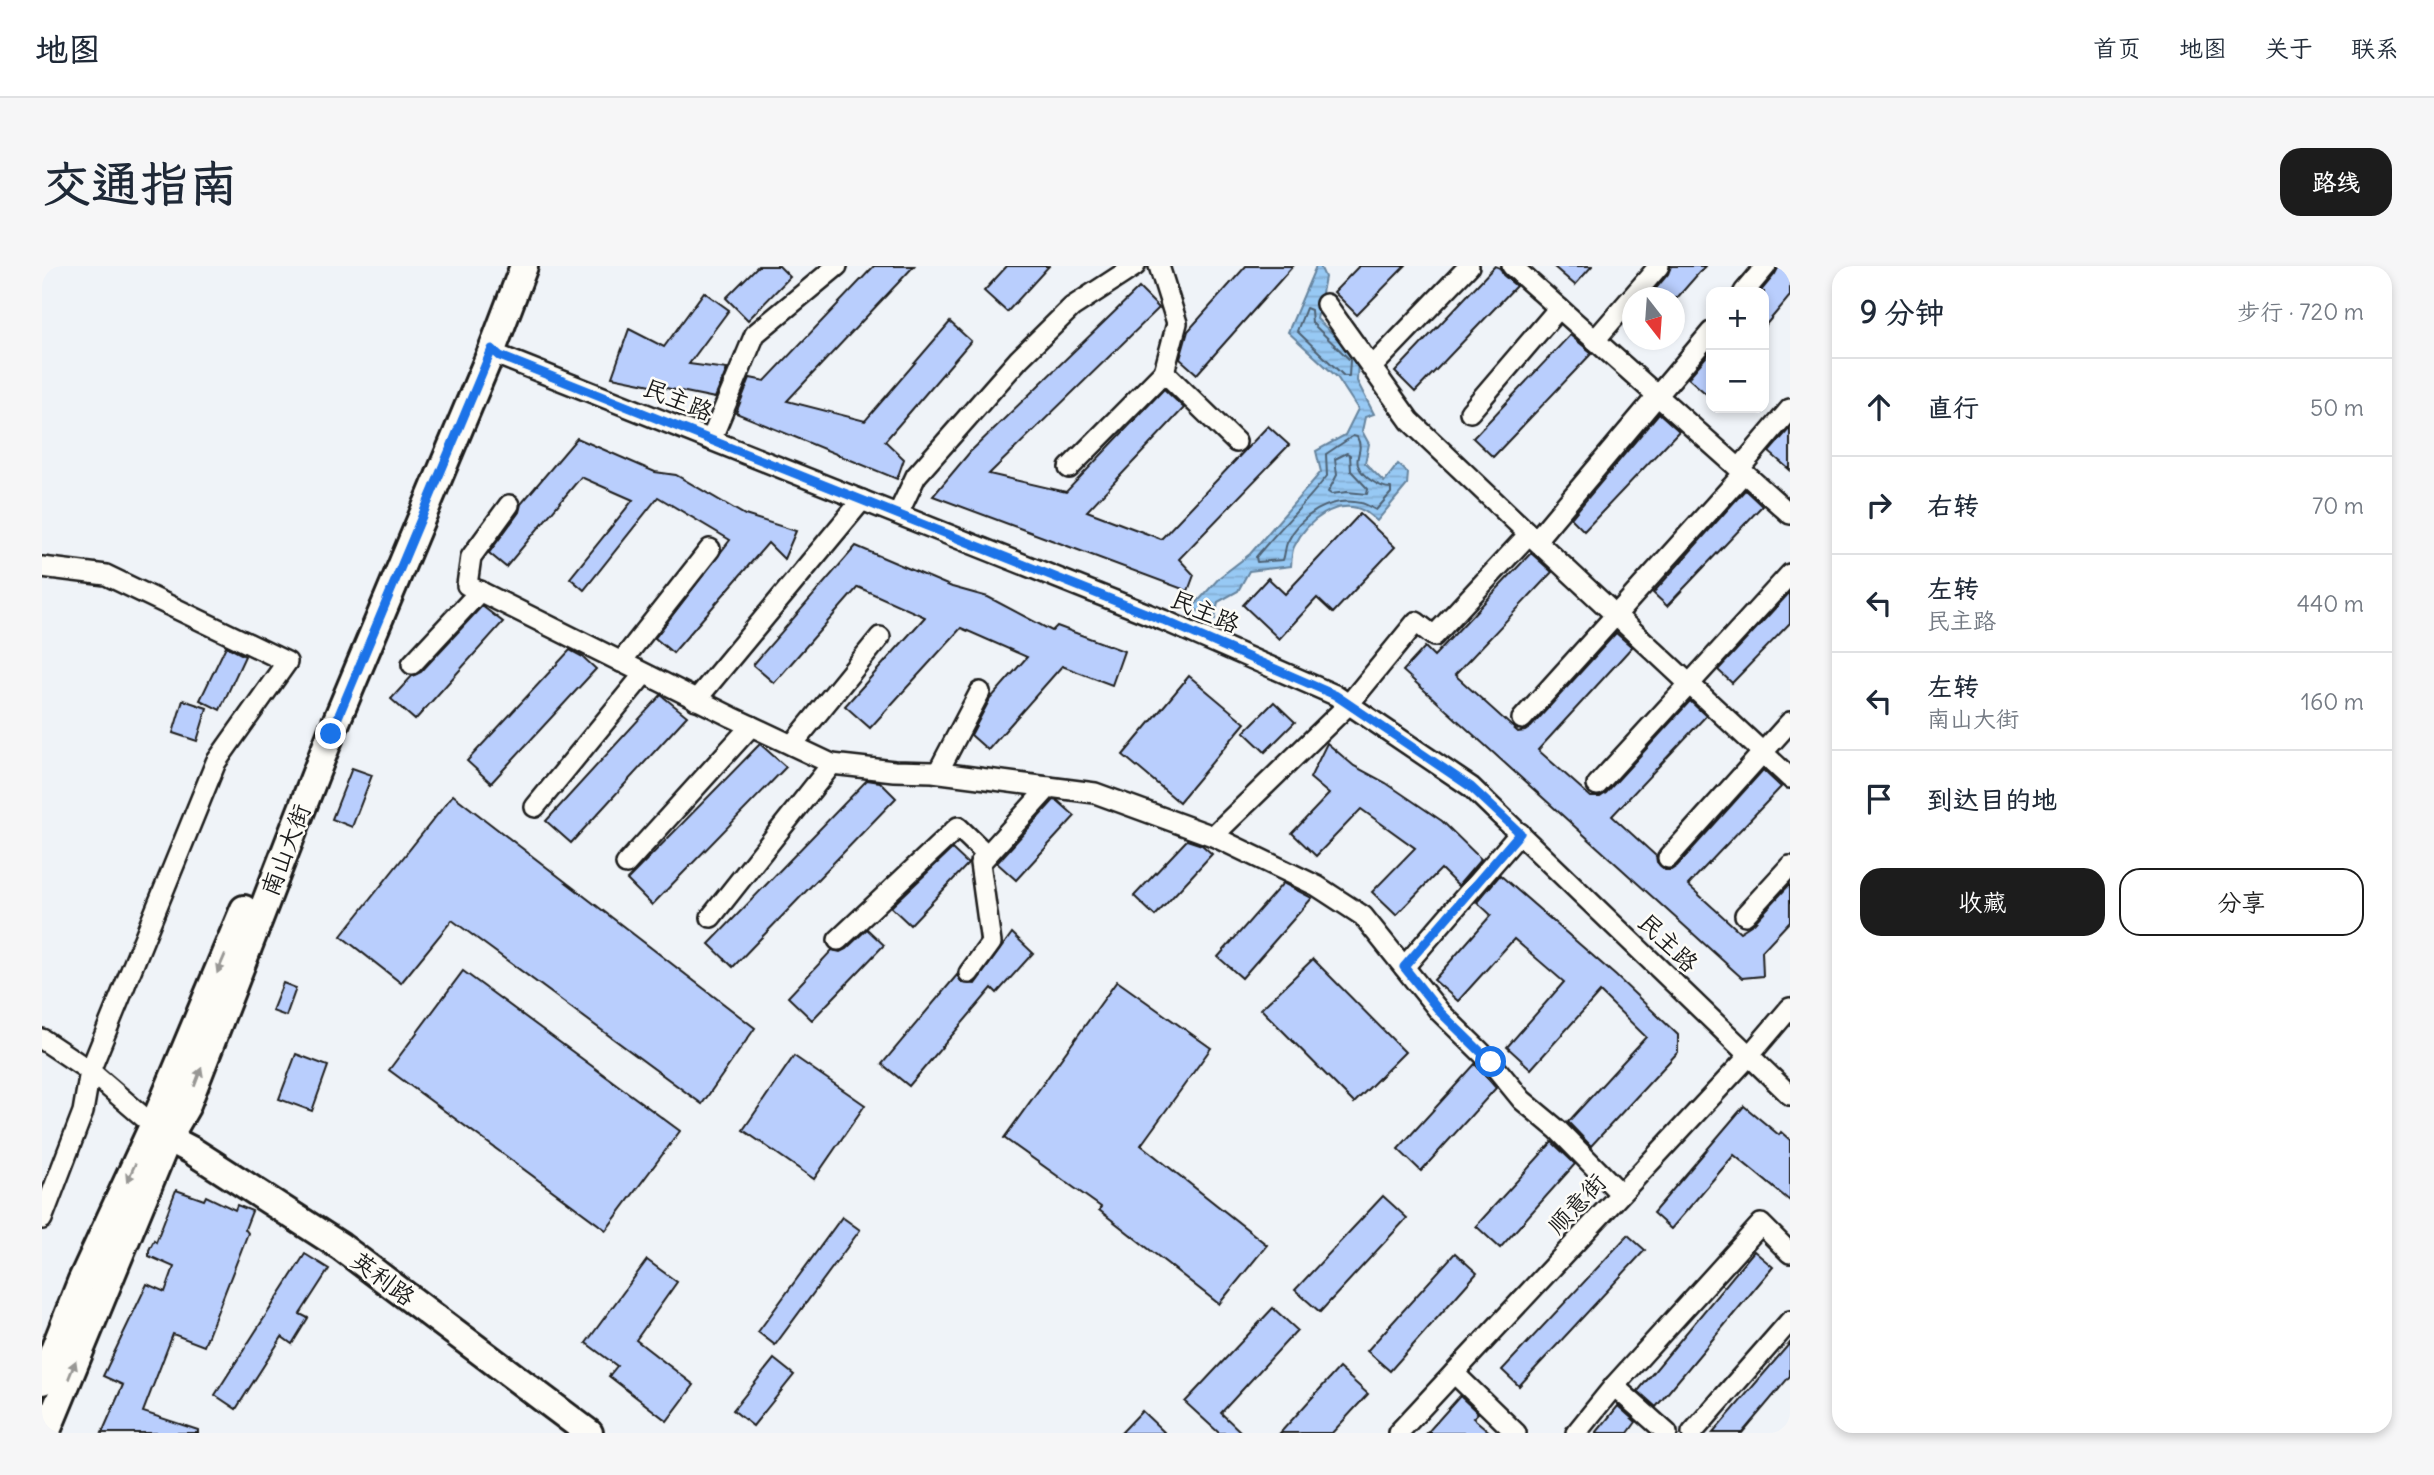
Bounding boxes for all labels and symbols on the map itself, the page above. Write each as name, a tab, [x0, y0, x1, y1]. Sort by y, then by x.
north arrow	[1622, 287, 1685, 350]
street label: 民主路	[639, 372, 717, 426]
street label: 民主路	[1166, 583, 1244, 639]
route end	[315, 718, 346, 749]
street label: 南山大街	[254, 799, 316, 900]
street label: 民主路	[1632, 906, 1705, 978]
one-way arrow	[216, 954, 227, 975]
route start	[1475, 1046, 1506, 1077]
one-way arrow	[192, 1067, 203, 1088]
one-way arrow	[125, 1163, 137, 1183]
street label: 顺意街	[1541, 1167, 1612, 1240]
street label: 英利路	[346, 1245, 421, 1312]
one-way arrow	[66, 1360, 78, 1380]

